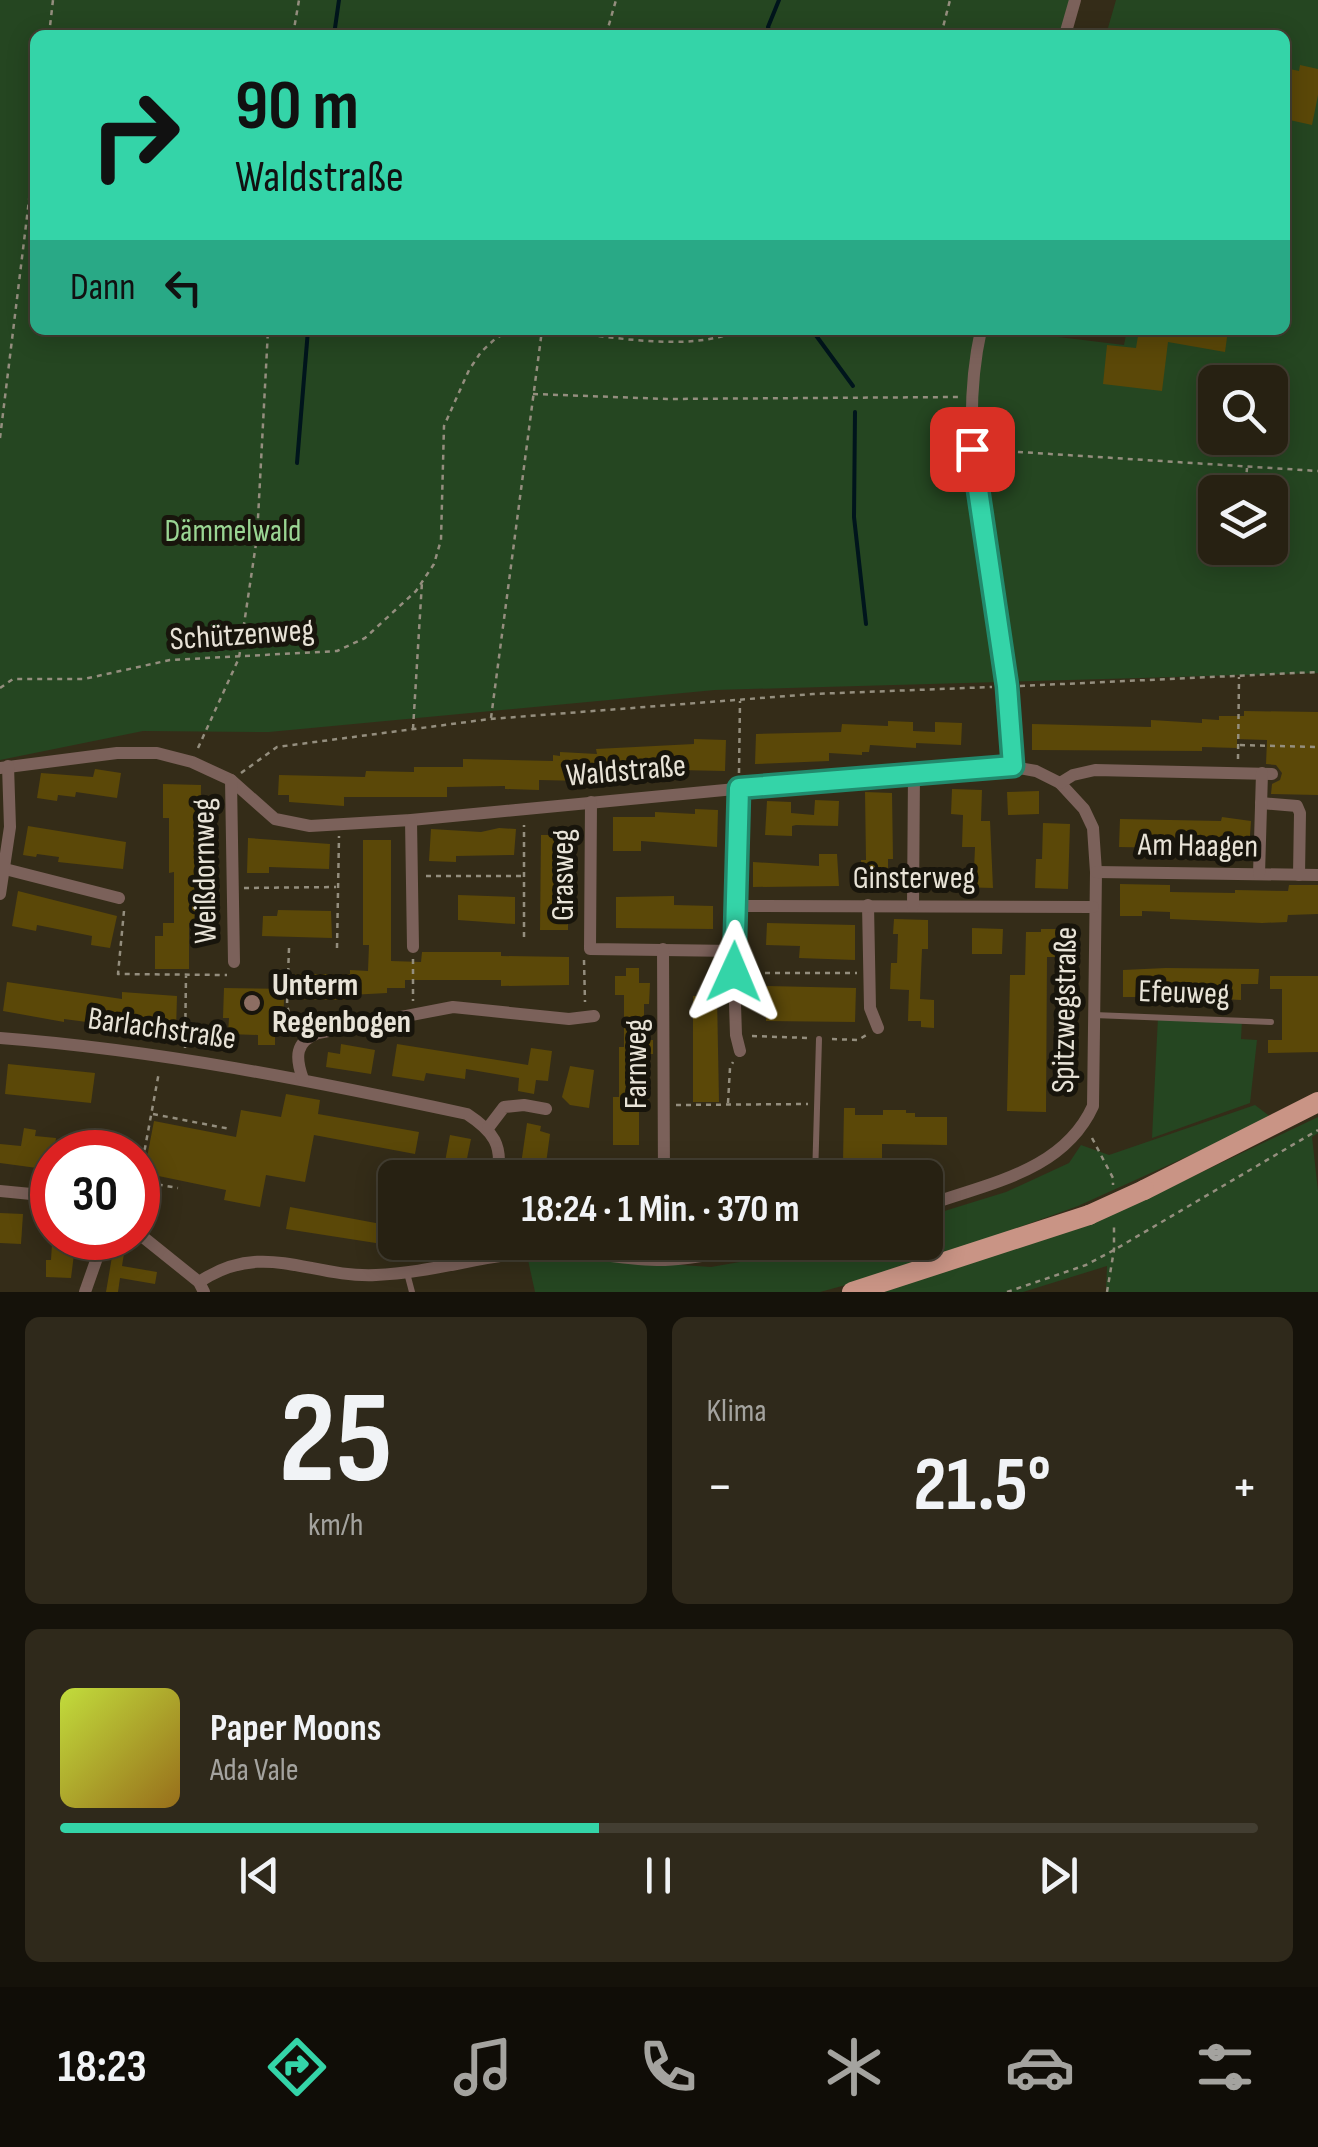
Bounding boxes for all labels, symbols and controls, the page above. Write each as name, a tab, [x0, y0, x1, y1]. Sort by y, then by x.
text: 90 m	[235, 65, 359, 149]
icon: right	[70, 70, 200, 200]
text: Waldstraße	[235, 150, 404, 205]
icon: left	[156, 260, 211, 315]
text: Dann	[70, 265, 136, 310]
map controls	[1198, 365, 1288, 565]
button: search	[1198, 365, 1288, 455]
pin	[930, 407, 1015, 492]
icon: arrive	[945, 422, 1000, 477]
button: layers	[1198, 475, 1288, 565]
park label: Dämmelwald	[165, 512, 301, 551]
street label: Schützenweg	[169, 611, 315, 659]
street label: Waldstraße	[564, 746, 688, 796]
street label: Weißdornweg	[184, 798, 226, 944]
street label: Am Haagen	[1137, 825, 1258, 867]
street label: Grasweg	[544, 829, 583, 921]
street label: Ginsterweg	[853, 859, 975, 898]
position arrow	[682, 920, 786, 1024]
street label: Spitzwegstraße	[1044, 926, 1086, 1094]
place label: Unterm Regenbogen	[272, 966, 411, 1042]
street label: Efeuweg	[1138, 972, 1230, 1014]
marker: Unterm Regenbogen	[241, 992, 263, 1014]
street label: Barlachstraße	[85, 999, 239, 1059]
street label: Farnweg	[617, 1019, 656, 1109]
speed limit sign: 30	[30, 1130, 160, 1260]
text: 18:24 · 1 Min. · 370 m	[521, 1187, 800, 1232]
text: 25	[279, 1363, 393, 1519]
text: Klima	[707, 1392, 767, 1431]
text: 21.5°	[913, 1441, 1051, 1532]
text: −	[707, 1454, 733, 1521]
text: +	[1231, 1454, 1258, 1521]
text: km/h	[308, 1506, 363, 1545]
text: Paper Moons	[210, 1706, 381, 1751]
text: Ada Vale	[210, 1751, 299, 1790]
icon: previous	[232, 1848, 287, 1903]
icon: pause	[631, 1848, 686, 1903]
icon: next	[1031, 1848, 1086, 1903]
icon: directions	[262, 2032, 332, 2102]
icon: music	[448, 2032, 518, 2102]
icon: phone	[633, 2032, 703, 2102]
icon: climate	[819, 2032, 889, 2102]
icon: car	[1005, 2032, 1075, 2102]
icon: filters	[1190, 2032, 1260, 2102]
text: 18:23	[58, 2040, 147, 2095]

